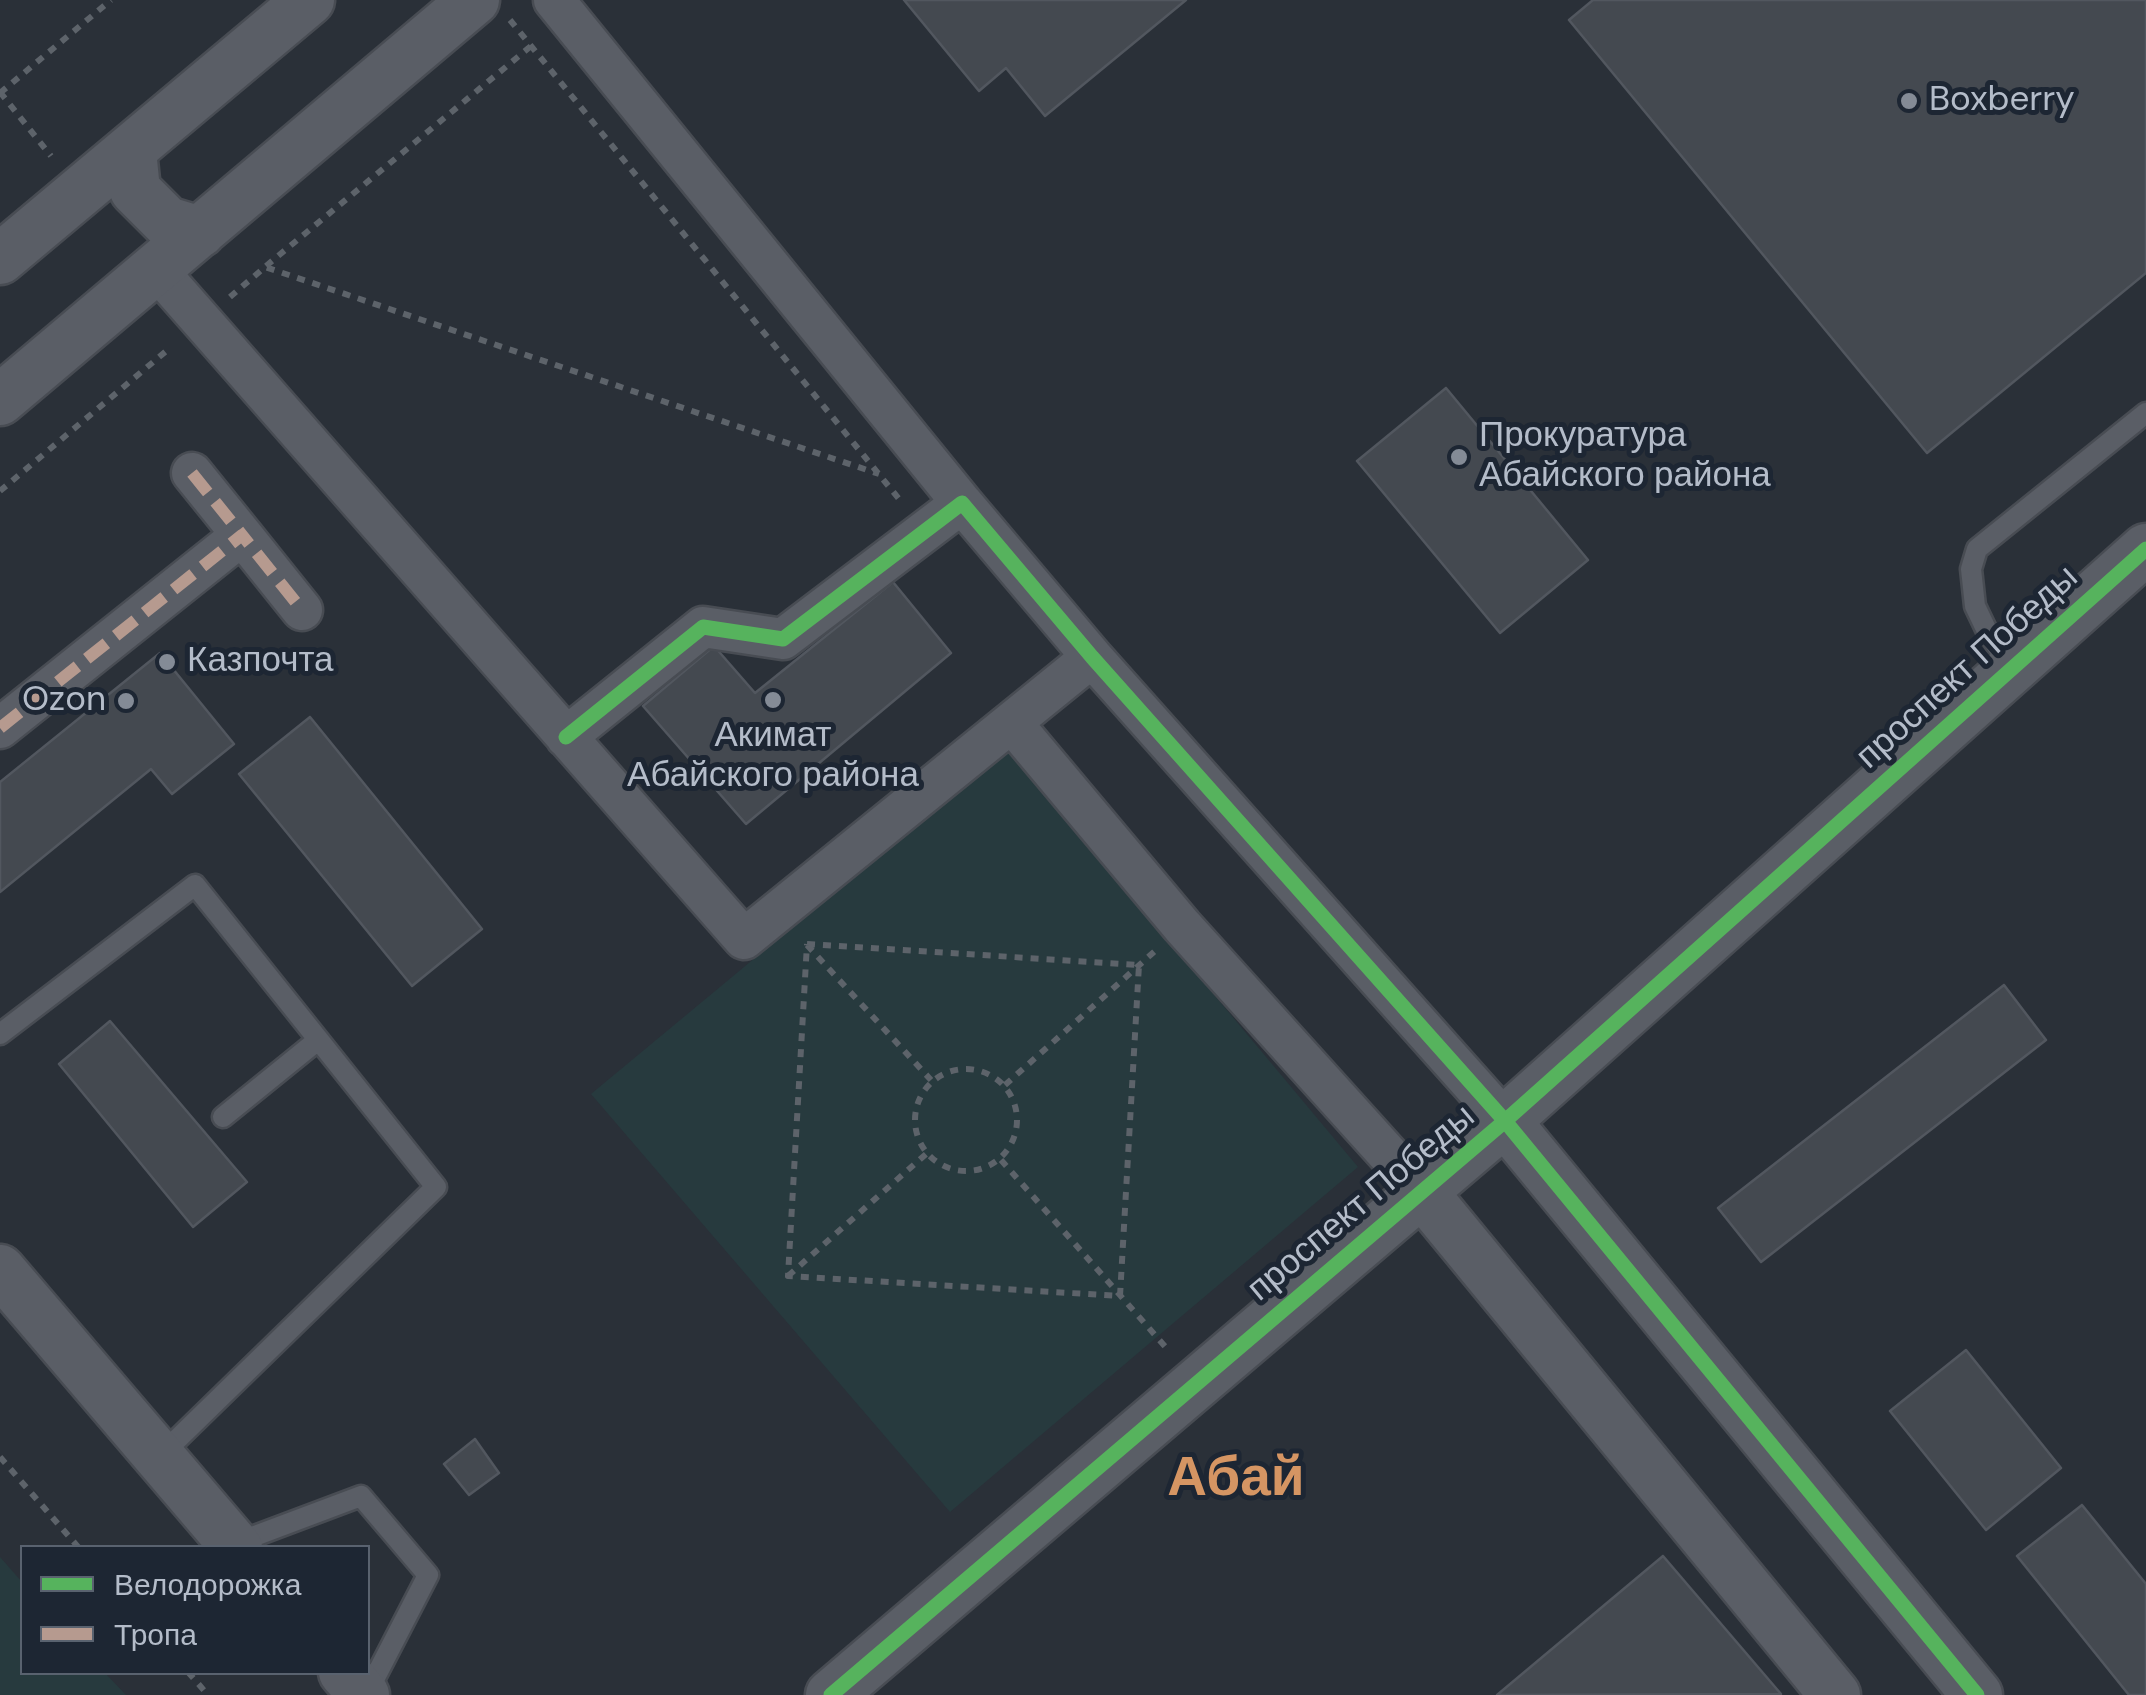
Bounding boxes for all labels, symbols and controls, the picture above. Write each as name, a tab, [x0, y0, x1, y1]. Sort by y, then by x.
place label: Boxberry	[1929, 80, 2075, 122]
marker: Boxberry	[1898, 90, 1920, 112]
place label: Прокуратура Абайского района	[1479, 416, 1771, 498]
marker: Прокуратура Абайского района	[1448, 446, 1470, 468]
street label: проспект Победы	[1849, 558, 2087, 778]
place label: Казпочта	[187, 641, 333, 683]
marker: Казпочта	[156, 651, 178, 673]
place label: Ozon	[22, 680, 106, 722]
marker: Акимат Абайского района	[762, 689, 784, 711]
marker: Ozon	[115, 690, 137, 712]
place label: Акимат Абайского района	[627, 716, 919, 798]
street label: проспект Победы	[1240, 1097, 1484, 1311]
district label: Абай	[1167, 1448, 1305, 1514]
legend	[20, 1545, 370, 1675]
text: Велодорожка	[114, 1565, 301, 1604]
text: Тропа	[114, 1615, 197, 1654]

